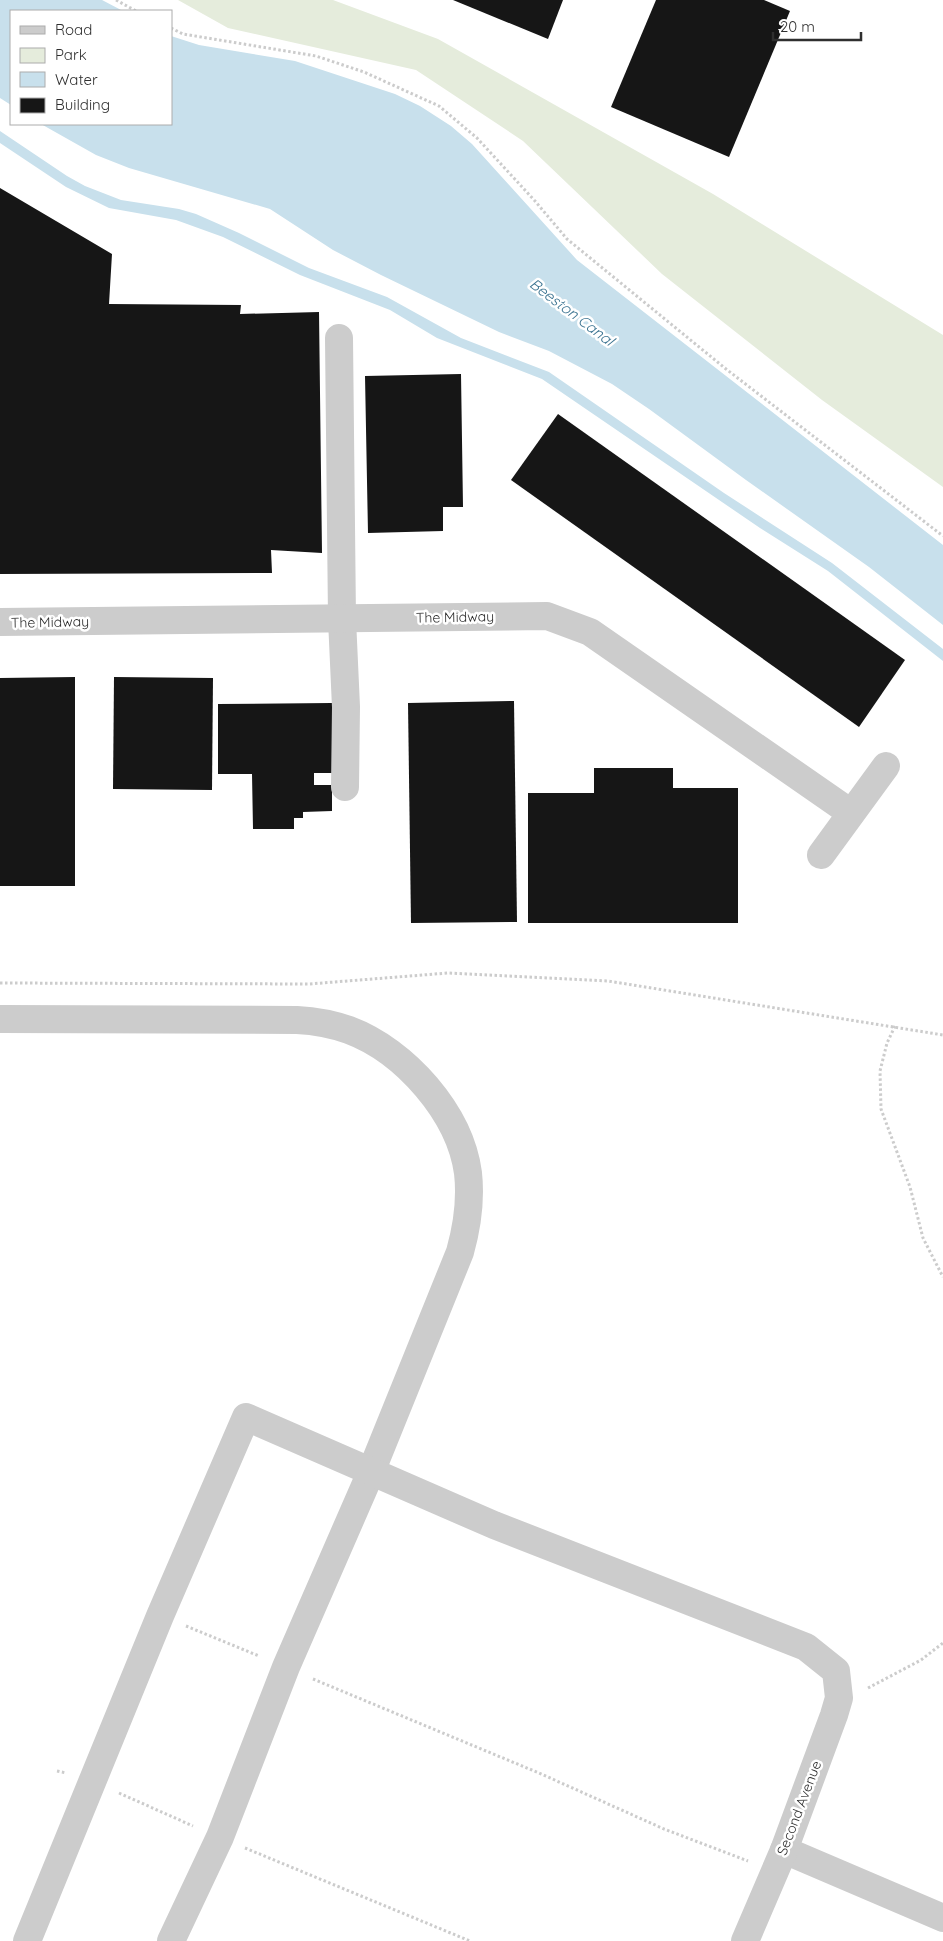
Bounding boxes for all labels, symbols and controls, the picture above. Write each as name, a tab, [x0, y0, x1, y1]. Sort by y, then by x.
legend	[10, 10, 172, 125]
scale bar	[773, 10, 860, 42]
text: 20 m	[780, 17, 815, 36]
text: Road	[55, 20, 92, 39]
text: Park	[55, 45, 87, 64]
text: Water	[55, 70, 98, 89]
text: Building	[55, 95, 110, 114]
water label: Beeston Canal	[526, 274, 619, 351]
street label: The Midway	[416, 607, 494, 627]
street label: The Midway	[11, 612, 89, 632]
street label: Second Avenue	[773, 1758, 825, 1858]

